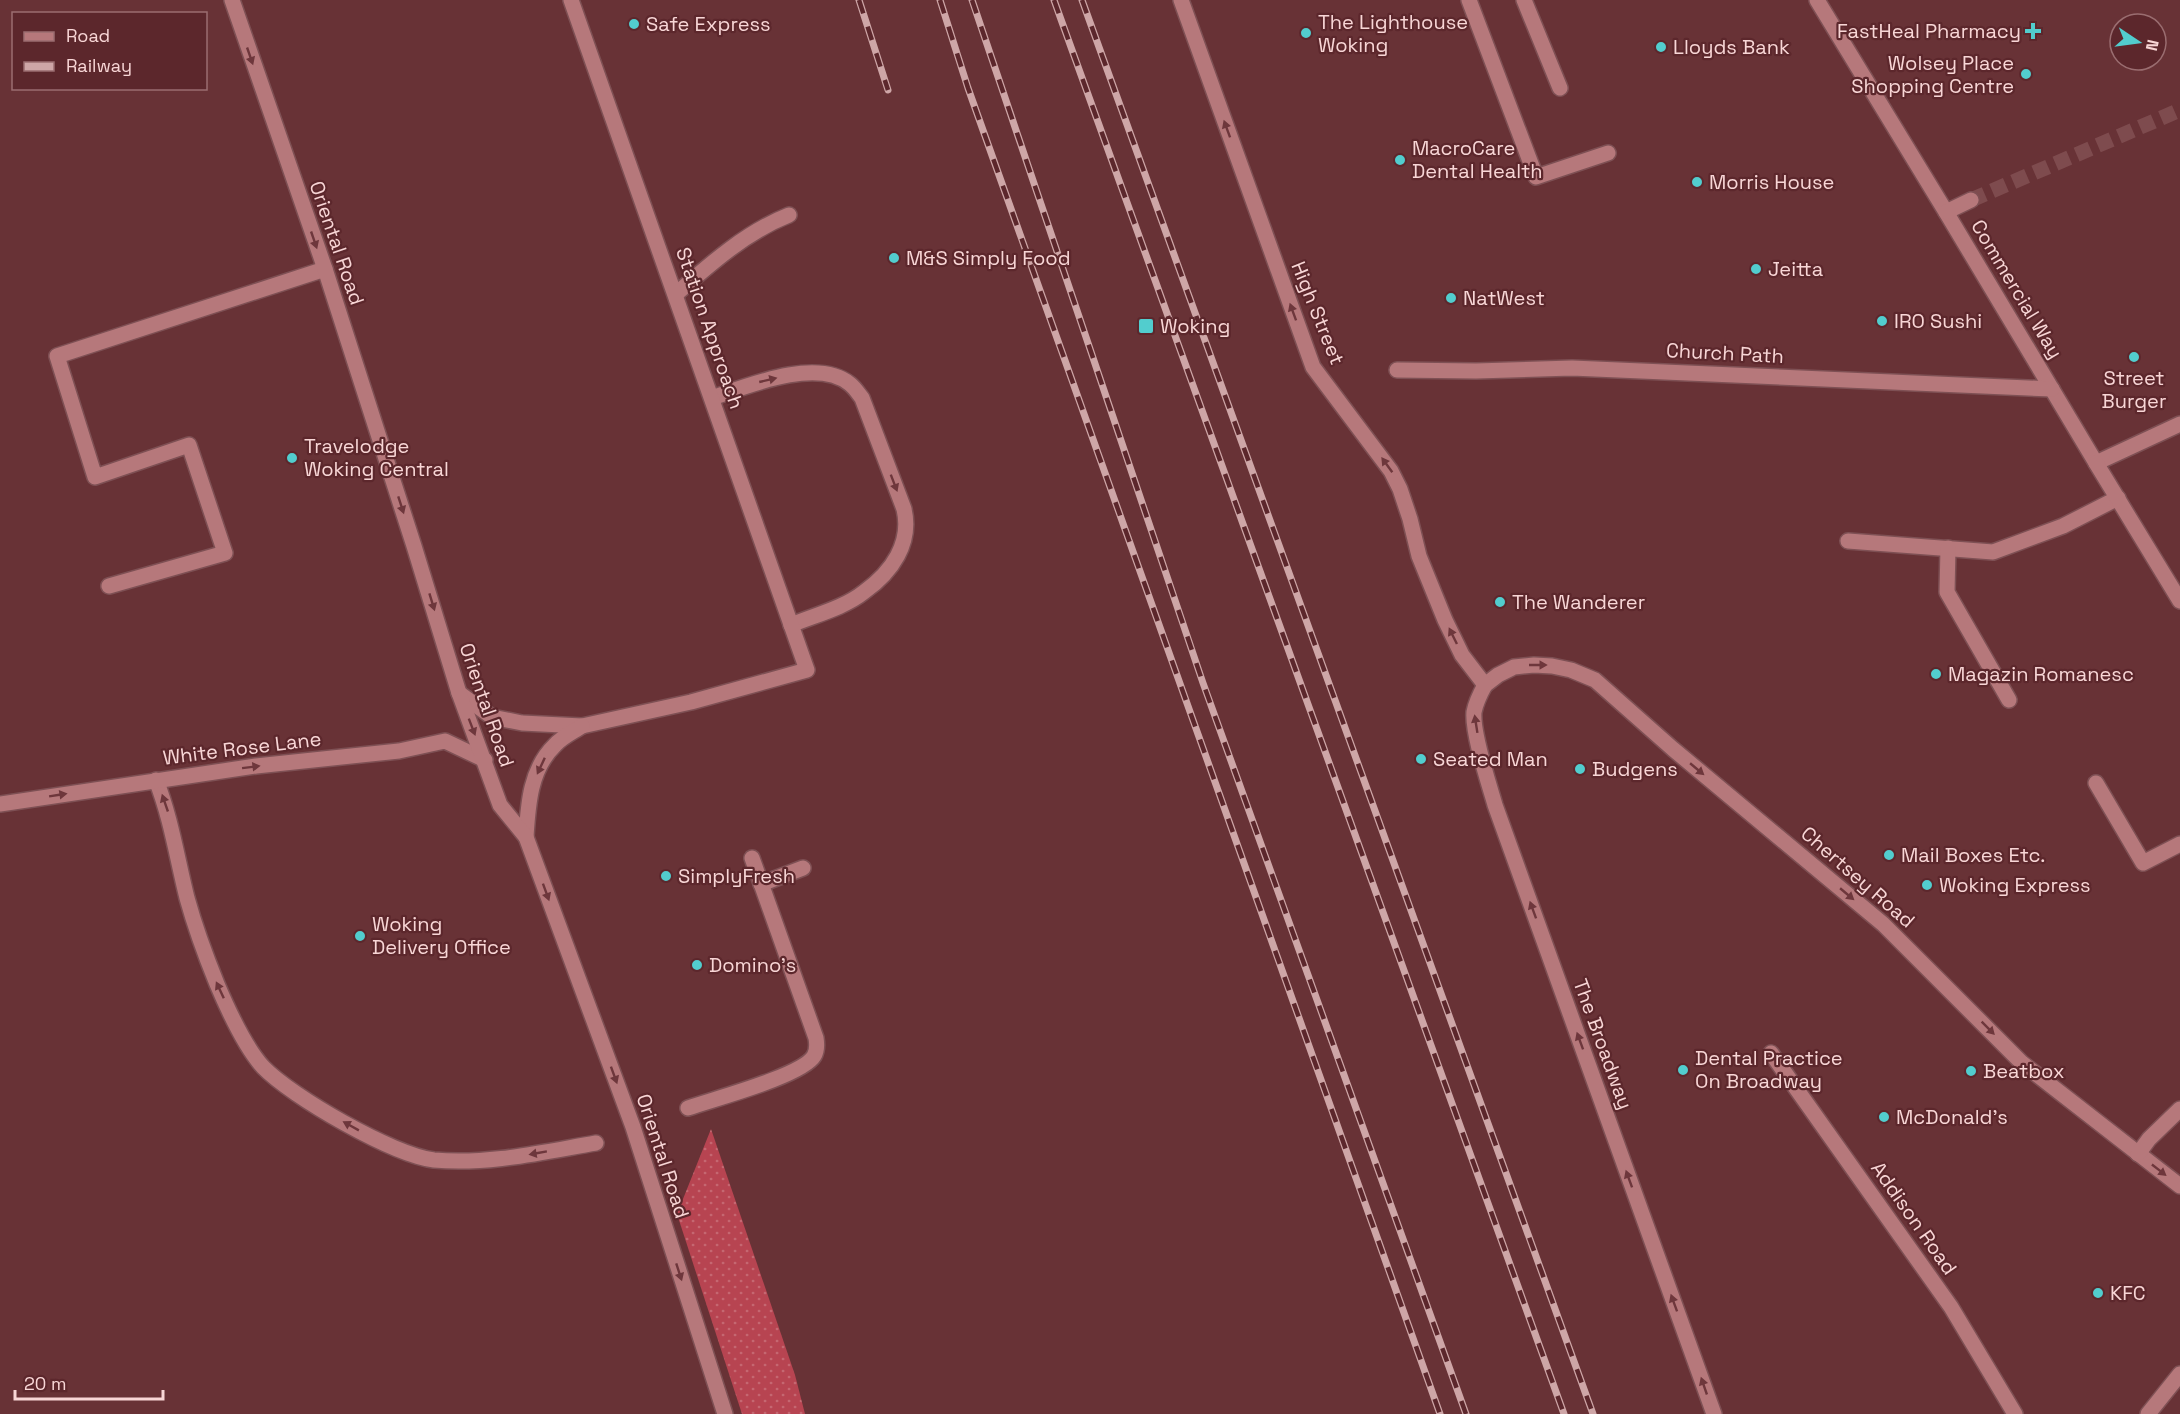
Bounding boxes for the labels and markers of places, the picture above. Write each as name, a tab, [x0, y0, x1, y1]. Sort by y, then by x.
place label: The Lighthouse Woking	[1318, 9, 1468, 58]
place label: Safe Express	[646, 11, 771, 37]
marker: Safe Express	[627, 17, 641, 31]
place label: FastHeal Pharmacy	[1837, 18, 2021, 44]
marker: FastHeal Pharmacy	[2026, 24, 2040, 38]
marker: The Lighthouse Woking	[1299, 26, 1313, 40]
place label: Lloyds Bank	[1673, 34, 1790, 60]
marker: Lloyds Bank	[1654, 40, 1668, 54]
place label: Wolsey Place Shopping Centre	[1851, 50, 2014, 99]
marker: Wolsey Place Shopping Centre	[2019, 67, 2033, 81]
place label: MacroCare Dental Health	[1412, 135, 1543, 184]
marker: MacroCare Dental Health	[1393, 153, 1407, 167]
place label: Morris House	[1709, 169, 1834, 195]
marker: Morris House	[1690, 175, 1704, 189]
place label: M&S Simply Food	[906, 245, 1071, 271]
marker: M&S Simply Food	[887, 251, 901, 265]
place label: Jeitta	[1768, 256, 1823, 282]
marker: Jeitta	[1749, 262, 1763, 276]
place label: NatWest	[1463, 285, 1545, 311]
marker: NatWest	[1444, 291, 1458, 305]
place label: IRO Sushi	[1894, 308, 1982, 334]
place label: Woking	[1160, 313, 1230, 339]
marker: IRO Sushi	[1875, 314, 1889, 328]
marker: Woking	[1137, 317, 1155, 335]
marker: Street Burger	[2127, 350, 2141, 364]
place label: Street Burger	[2102, 365, 2166, 414]
place label: Travelodge Woking Central	[304, 433, 449, 482]
marker: Travelodge Woking Central	[285, 451, 299, 465]
place label: The Wanderer	[1512, 589, 1645, 615]
marker: The Wanderer	[1493, 595, 1507, 609]
place label: Magazin Romanesc	[1948, 661, 2134, 687]
marker: Magazin Romanesc	[1929, 667, 1943, 681]
place label: Seated Man	[1433, 746, 1548, 772]
marker: Seated Man	[1414, 752, 1428, 766]
place label: Budgens	[1592, 756, 1678, 782]
marker: Budgens	[1573, 762, 1587, 776]
place label: Mail Boxes Etc.	[1901, 842, 2045, 868]
marker: Mail Boxes Etc.	[1882, 848, 1896, 862]
place label: SimplyFresh	[678, 863, 795, 889]
marker: SimplyFresh	[659, 869, 673, 883]
place label: Woking Express	[1939, 872, 2091, 898]
marker: Woking Express	[1920, 878, 1934, 892]
place label: Woking Delivery Office	[372, 911, 511, 960]
marker: Woking Delivery Office	[353, 929, 367, 943]
place label: Domino's	[709, 952, 796, 978]
marker: Domino's	[690, 958, 704, 972]
place label: Dental Practice On Broadway	[1695, 1045, 1843, 1094]
place label: Beatbox	[1983, 1058, 2065, 1084]
marker: Dental Practice On Broadway	[1676, 1063, 1690, 1077]
marker: Beatbox	[1964, 1064, 1978, 1078]
place label: McDonald's	[1896, 1104, 2008, 1130]
marker: McDonald's	[1877, 1110, 1891, 1124]
place label: KFC	[2110, 1280, 2146, 1306]
marker: KFC	[2091, 1286, 2105, 1300]

